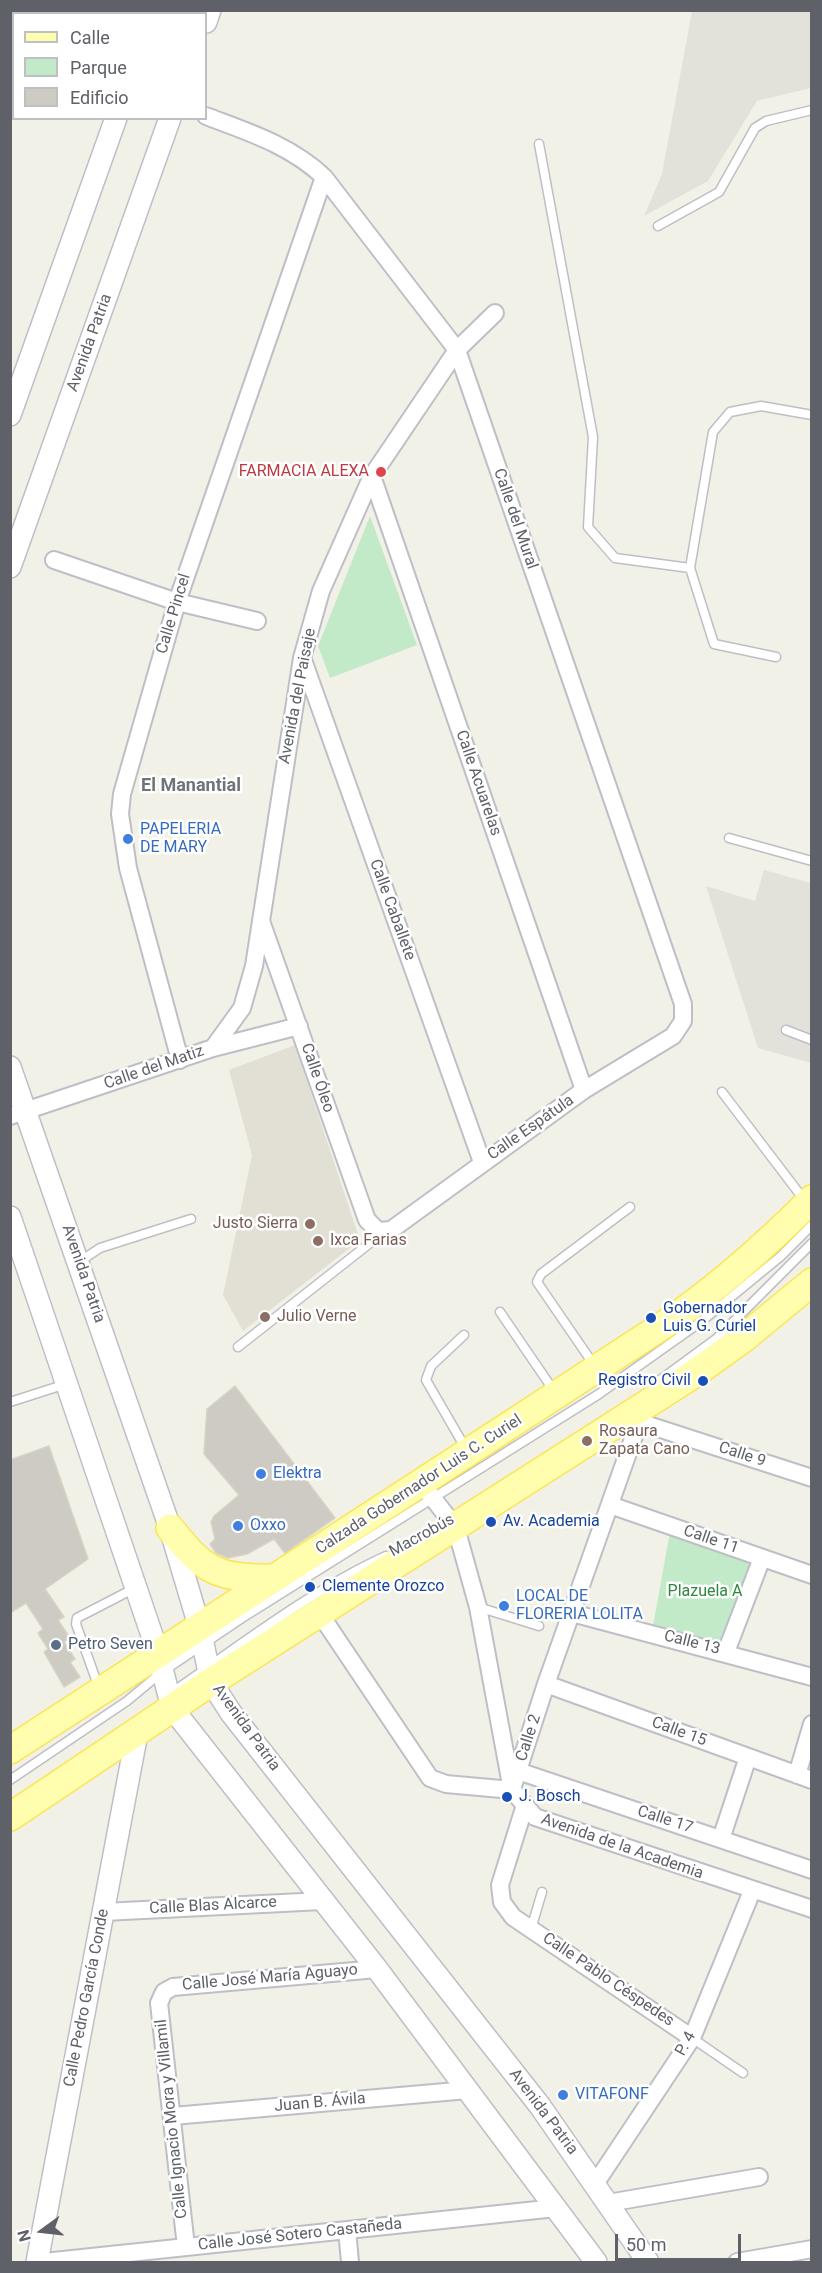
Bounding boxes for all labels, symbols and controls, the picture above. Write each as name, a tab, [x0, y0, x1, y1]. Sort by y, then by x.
legend	[12, 12, 207, 120]
text: Calle	[70, 27, 110, 48]
text: Parque	[70, 57, 127, 78]
text: Edificio	[70, 87, 129, 108]
street label: Avenida Patria	[63, 292, 117, 394]
place label: FARMACIA ALEXA	[239, 462, 369, 482]
marker: FARMACIA ALEXA	[374, 465, 388, 479]
street label: Calle del Mural	[489, 466, 541, 572]
street label: Calle Pincel	[153, 572, 195, 656]
street label: Avenida del Paisaje	[275, 627, 321, 765]
street label: Calle Acuarelas	[451, 728, 505, 838]
district label: El Manantial	[141, 775, 241, 797]
place label: PAPELERIA DE MARY	[140, 820, 221, 858]
marker: PAPELERIA DE MARY	[121, 832, 135, 846]
street label: Calle Caballete	[365, 857, 419, 963]
street label: Calle Óleo	[296, 1041, 338, 1115]
street label: Calle del Matiz	[101, 1042, 207, 1094]
street label: Calle Espátula	[484, 1091, 578, 1165]
place label: Justo Sierra	[213, 1214, 298, 1234]
marker: Justo Sierra	[303, 1217, 317, 1231]
street label: Avenida Patria	[57, 1222, 109, 1326]
place label: Ixca Farias	[330, 1231, 407, 1251]
marker: Ixca Farias	[311, 1234, 325, 1248]
place label: Gobernador Luis G. Curiel	[663, 1299, 756, 1337]
place label: Julio Verne	[277, 1307, 357, 1327]
marker: Julio Verne	[258, 1310, 272, 1324]
marker: Gobernador Luis G. Curiel	[644, 1311, 658, 1325]
place label: Registro Civil	[598, 1371, 691, 1391]
marker: Registro Civil	[696, 1374, 710, 1388]
street label: Calzada Gobernador Luis C. Curiel	[312, 1411, 526, 1559]
place label: Rosaura Zapata Cano	[599, 1422, 690, 1460]
marker: Rosaura Zapata Cano	[580, 1434, 594, 1448]
street label: Calle 9	[716, 1438, 768, 1472]
place label: Elektra	[273, 1464, 322, 1484]
marker: Elektra	[254, 1467, 268, 1481]
street label: Macrobús	[386, 1510, 458, 1562]
place label: Av. Academia	[503, 1512, 600, 1532]
marker: Av. Academia	[484, 1515, 498, 1529]
place label: Oxxo	[250, 1516, 286, 1536]
marker: Oxxo	[231, 1519, 245, 1533]
street label: Calle 11	[681, 1522, 741, 1558]
place label: Clemente Orozco	[322, 1577, 444, 1597]
marker: Clemente Orozco	[303, 1580, 317, 1594]
park label: Plazuela A	[668, 1582, 742, 1602]
place label: LOCAL DE FLORERIA LOLITA	[516, 1587, 643, 1625]
marker: LOCAL DE FLORERIA LOLITA	[497, 1599, 511, 1613]
street label: Calle 13	[662, 1627, 722, 1659]
place label: Petro Seven	[68, 1635, 153, 1655]
marker: Petro Seven	[49, 1638, 63, 1652]
street label: Avenida Patria	[208, 1681, 284, 1775]
street label: Calle 2	[512, 1712, 546, 1764]
street label: Calle 15	[649, 1713, 709, 1751]
place label: J. Bosch	[519, 1787, 581, 1807]
marker: J. Bosch	[500, 1790, 514, 1804]
street label: Calle 17	[635, 1802, 695, 1838]
street label: Avenida de la Academia	[538, 1810, 706, 1884]
street label: Calle Blas Alcarce	[149, 1893, 277, 1919]
street label: Calle Pedro García Conde	[60, 1907, 114, 2089]
street label: Calle Pablo Céspedes	[539, 1929, 677, 2031]
street label: Calle José María Aguayo	[181, 1961, 359, 1995]
street label: Calle Ignacio Mora y Villamil	[152, 2018, 192, 2220]
street label: P. 4	[672, 2029, 700, 2059]
street label: Avenida Patria	[504, 2065, 582, 2159]
place label: VITAFONF	[575, 2085, 649, 2105]
marker: VITAFONF	[556, 2088, 570, 2102]
street label: Juan B. Ávila	[274, 2089, 366, 2117]
north arrow	[12, 2201, 72, 2261]
street label: Calle José Sotero Castañeda	[197, 2215, 403, 2255]
scale bar	[618, 2222, 744, 2260]
text: N	[13, 2228, 35, 2244]
text: 50 m	[626, 2234, 666, 2255]

